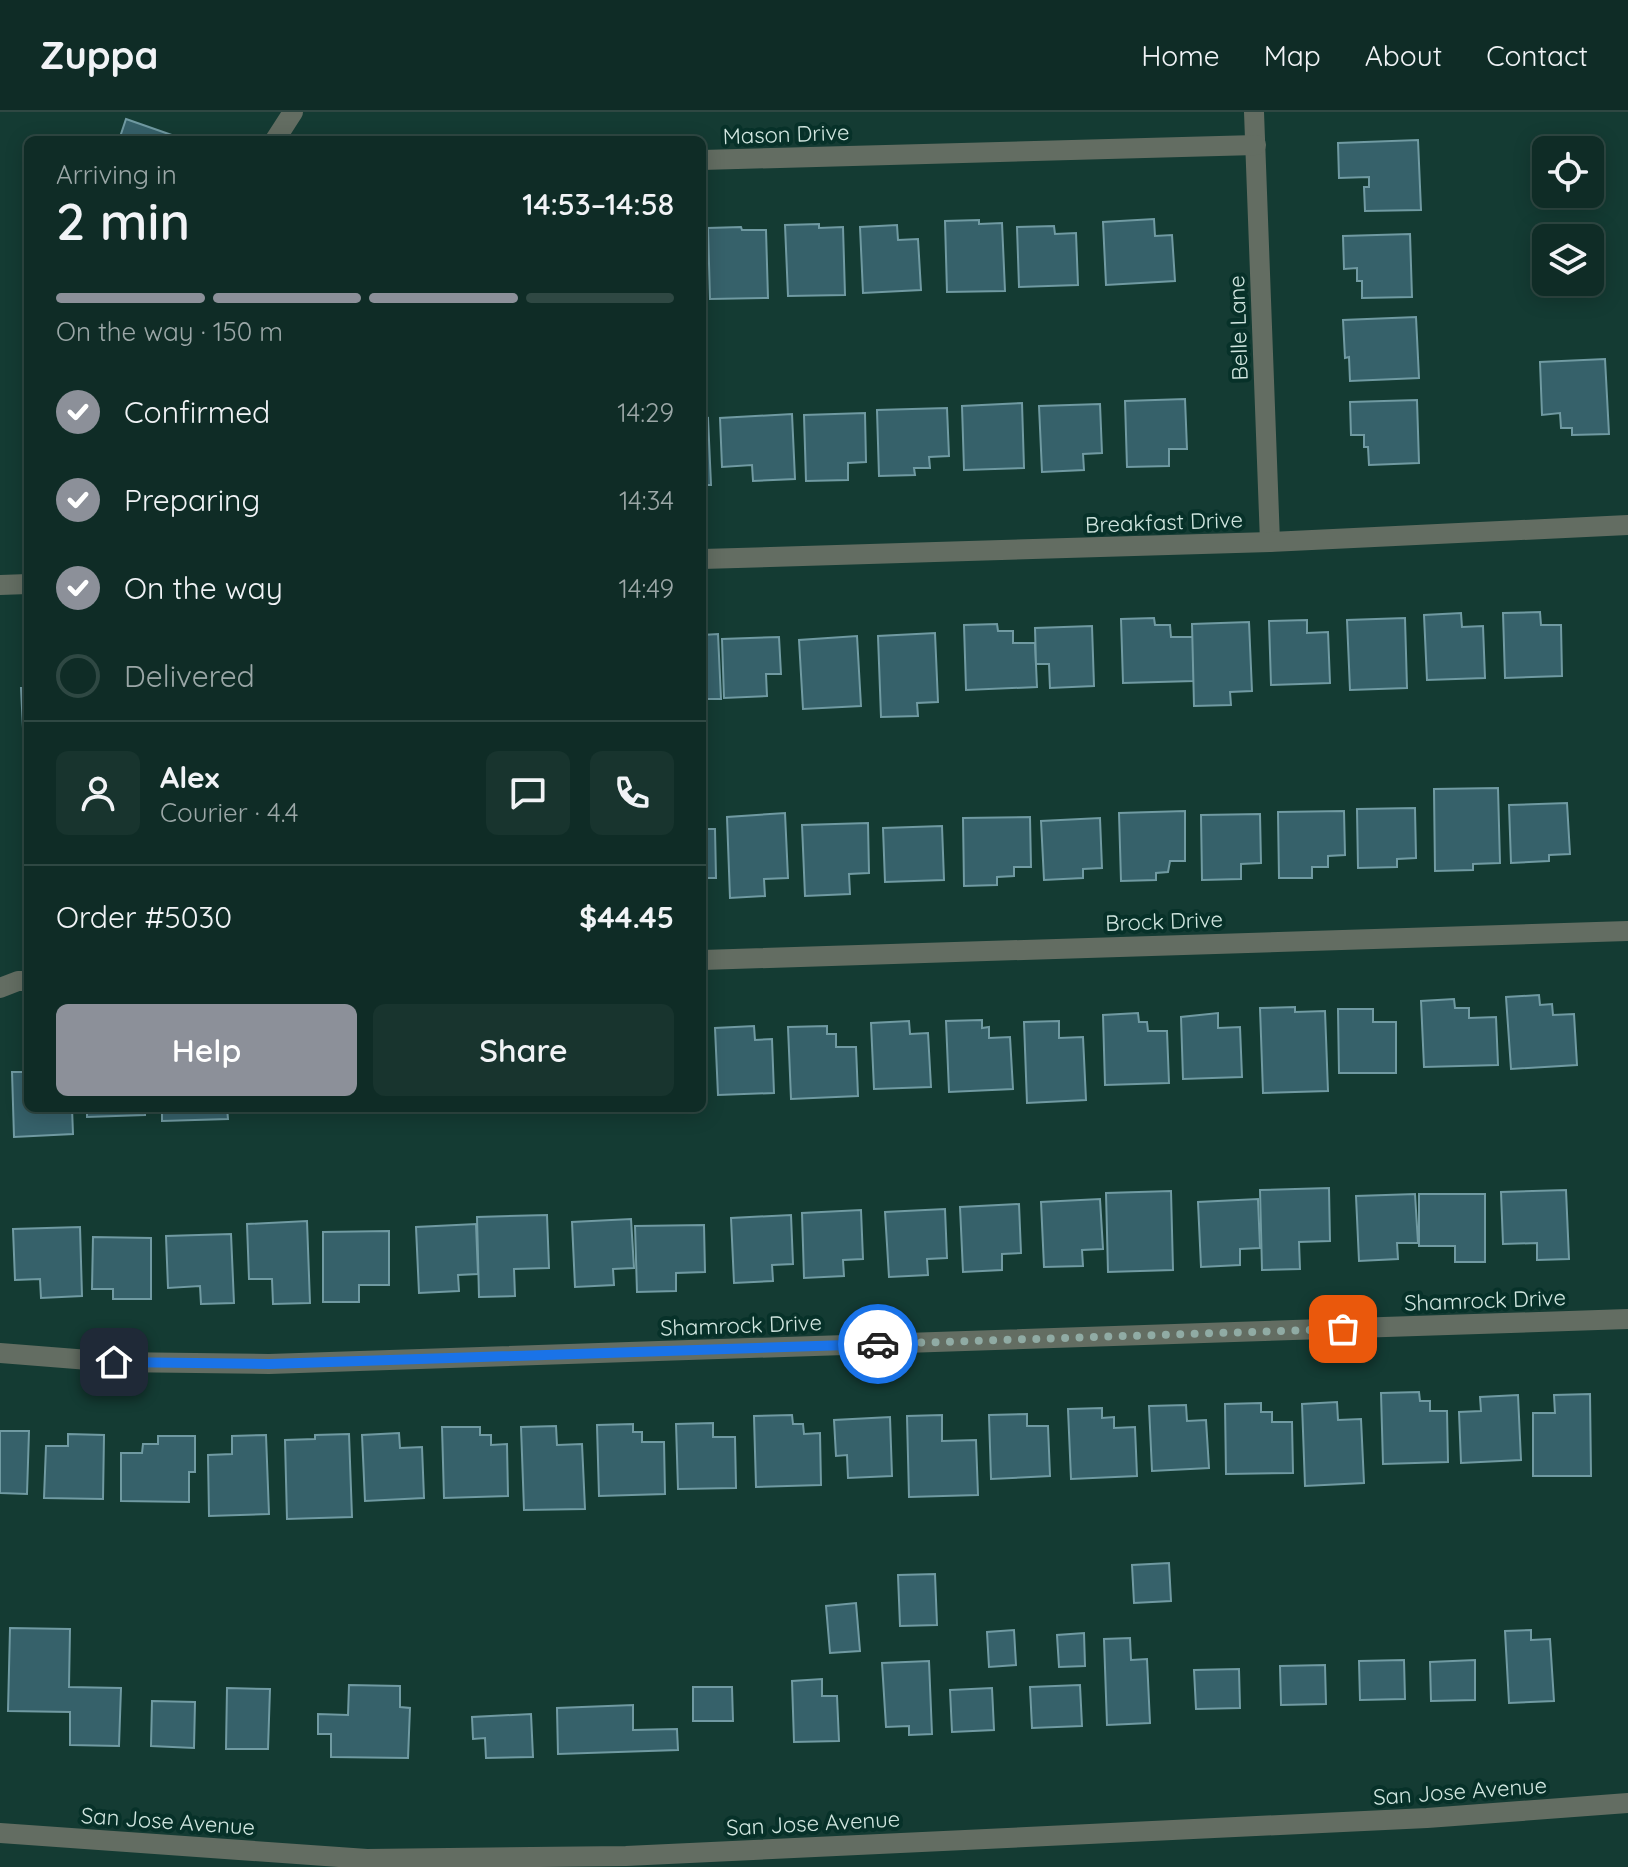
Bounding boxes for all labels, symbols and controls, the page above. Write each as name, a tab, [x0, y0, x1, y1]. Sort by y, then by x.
text: Zuppa	[40, 31, 158, 79]
text: Home	[1141, 38, 1220, 73]
text: Map	[1264, 38, 1321, 73]
text: About	[1365, 38, 1442, 73]
text: Contact	[1486, 38, 1588, 73]
street label: Mason Drive	[722, 118, 850, 150]
map controls	[1532, 136, 1604, 296]
button: locate	[1532, 136, 1604, 208]
text: Arriving in	[56, 158, 177, 191]
text: 14:53–14:58	[522, 185, 674, 223]
text: 2 min	[56, 188, 190, 253]
button: layers	[1532, 224, 1604, 296]
street label: Belle Lane	[1222, 275, 1254, 381]
text: On the way · 150 m	[56, 315, 283, 348]
icon: check	[56, 390, 100, 434]
text: Confirmed	[124, 393, 270, 431]
text: 14:29	[617, 396, 674, 429]
icon: check	[56, 478, 100, 522]
text: Preparing	[124, 481, 260, 519]
text: 14:34	[619, 484, 674, 517]
street label: Breakfast Drive	[1085, 505, 1243, 539]
icon: check	[56, 566, 100, 610]
text: On the way	[124, 569, 283, 607]
text: 14:49	[619, 572, 674, 605]
text: Delivered	[124, 657, 255, 695]
button: person	[56, 751, 140, 835]
button: chat	[486, 751, 570, 835]
button: phone	[590, 751, 674, 835]
text: Alex	[160, 758, 219, 796]
text: Courier · 4.4	[160, 796, 298, 829]
text: Order #5030	[56, 898, 232, 936]
text: $44.45	[579, 898, 674, 936]
street label: Brock Drive	[1105, 905, 1223, 937]
button: Help	[56, 1004, 357, 1096]
button: Share	[373, 1004, 674, 1096]
street label: Shamrock Drive	[1404, 1283, 1566, 1317]
pin	[1309, 1295, 1377, 1363]
courier	[838, 1304, 918, 1384]
icon: bag	[1321, 1307, 1365, 1351]
street label: Shamrock Drive	[660, 1308, 822, 1342]
icon: car	[856, 1322, 900, 1366]
pin	[80, 1328, 148, 1396]
icon: home	[92, 1340, 136, 1384]
street label: San Jose Avenue	[1372, 1771, 1548, 1811]
street label: San Jose Avenue	[80, 1801, 256, 1841]
street label: San Jose Avenue	[725, 1804, 901, 1842]

